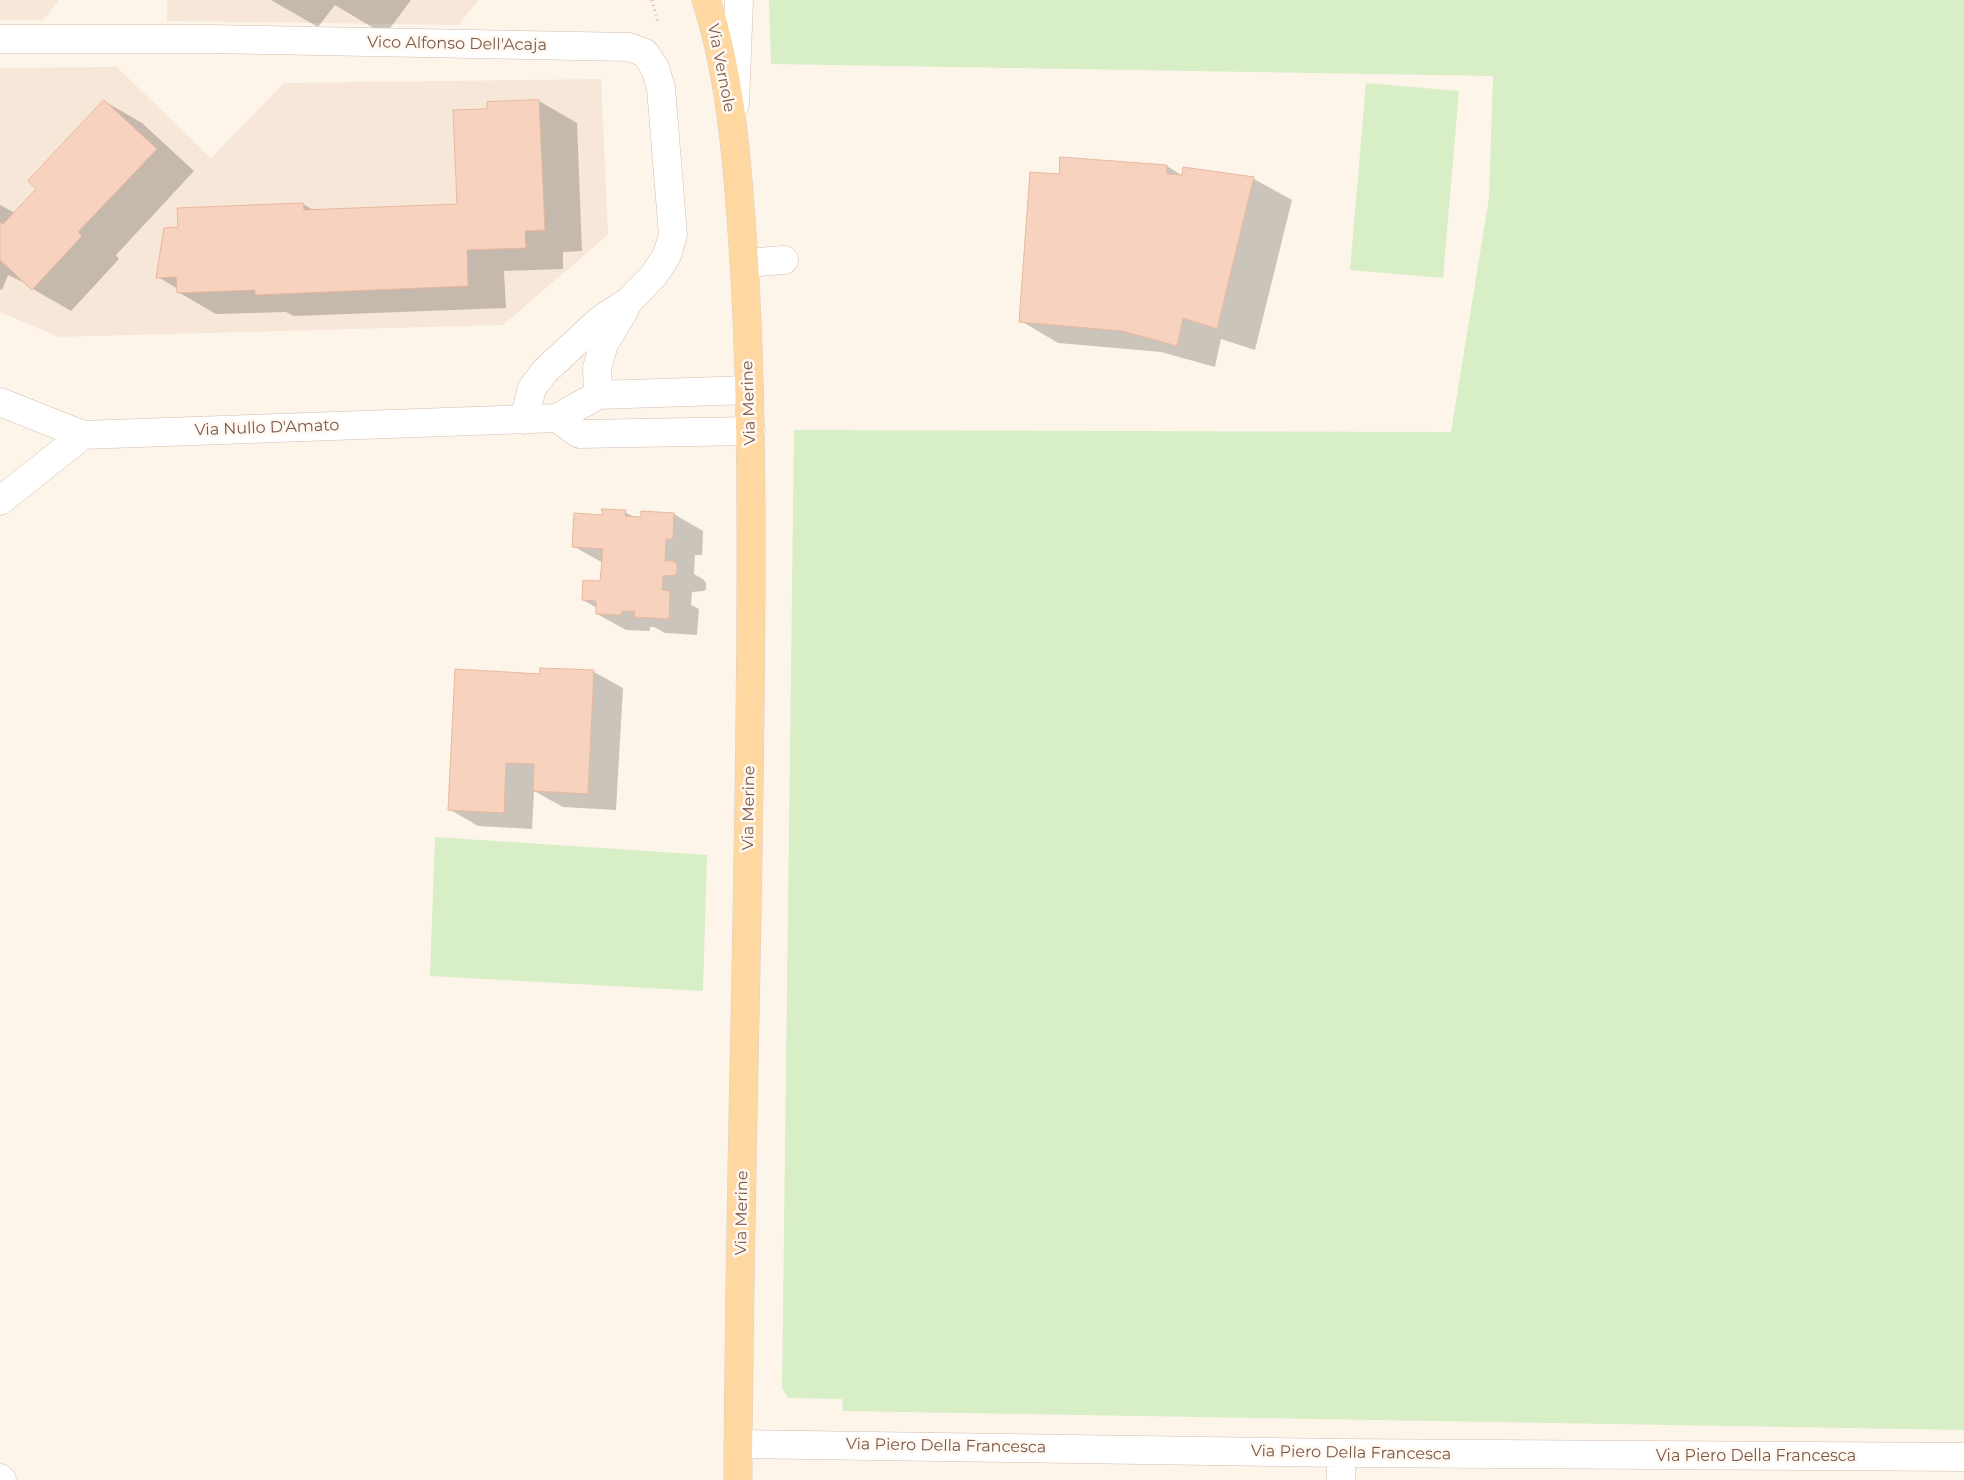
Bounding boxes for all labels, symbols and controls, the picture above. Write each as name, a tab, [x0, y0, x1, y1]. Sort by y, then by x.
street label: Via Vernole	[703, 22, 739, 114]
street label: Vico Alfonso Dell'Acaja	[367, 33, 547, 55]
street label: Via Merine	[738, 360, 760, 446]
street label: Via Nullo D'Amato	[194, 416, 340, 440]
street label: Via Merine	[739, 765, 759, 851]
street label: Via Merine	[732, 1170, 752, 1256]
street label: Via Piero Della Francesca	[846, 1435, 1046, 1457]
street label: Via Piero Della Francesca	[1251, 1442, 1451, 1464]
street label: Via Piero Della Francesca	[1656, 1446, 1856, 1466]

